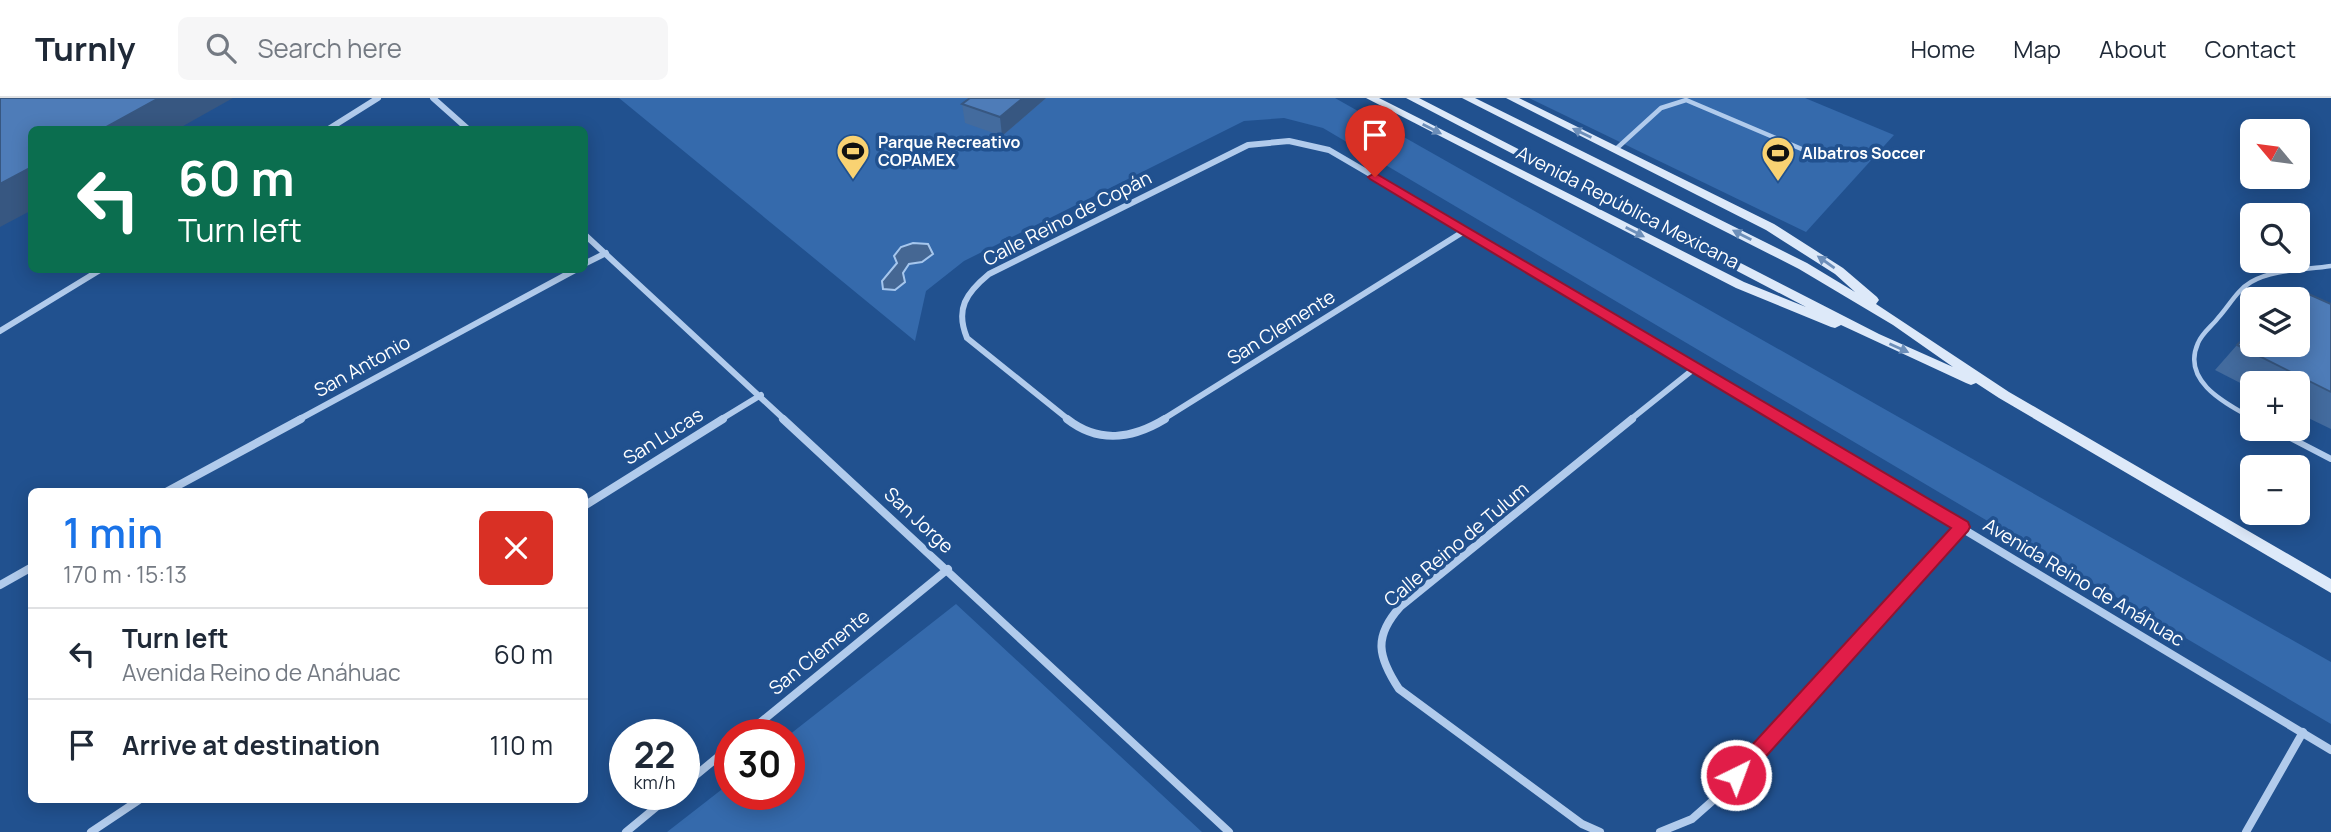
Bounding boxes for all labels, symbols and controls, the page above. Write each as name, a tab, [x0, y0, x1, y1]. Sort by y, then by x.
search box	[178, 17, 668, 80]
text: Turnly	[35, 26, 136, 71]
icon: search	[202, 29, 240, 67]
text: Search here	[258, 30, 402, 66]
text: Home	[1910, 32, 1975, 65]
text: Map	[2013, 32, 2061, 65]
text: About	[2099, 32, 2167, 65]
text: Contact	[2205, 32, 2296, 65]
pin	[1345, 105, 1405, 177]
icon: arrive	[1356, 116, 1394, 154]
north arrow	[2240, 119, 2310, 189]
map controls	[2240, 119, 2310, 525]
one-way arrow	[1422, 123, 1442, 134]
one-way arrow	[1572, 127, 1592, 138]
place label: Parque Recreativo COPAMEX	[878, 131, 1021, 171]
sports icon: Parque Recreativo COPAMEX	[834, 132, 872, 181]
sports icon: Albatros Soccer	[1759, 134, 1797, 183]
street label: Avenida República Mexicana	[1512, 139, 1744, 275]
place label: Albatros Soccer	[1802, 142, 1925, 164]
text: 60 m	[178, 144, 295, 211]
icon: left	[63, 154, 154, 245]
street label: Calle Reino de Copán	[978, 164, 1156, 272]
button: search	[2240, 203, 2310, 273]
text: Turn left	[178, 208, 302, 252]
one-way arrow	[1625, 226, 1645, 237]
one-way arrow	[1732, 230, 1752, 241]
one-way arrow	[1817, 255, 1835, 269]
street label: San Clemente	[1222, 283, 1340, 371]
button: layers	[2240, 287, 2310, 357]
street label: San Antonio	[309, 329, 415, 403]
one-way arrow	[1889, 343, 1910, 354]
button: +	[2240, 371, 2310, 441]
street label: San Lucas	[618, 401, 708, 471]
button: −	[2240, 455, 2310, 525]
street label: Calle Reino de Tulum	[1378, 476, 1534, 612]
street label: San Jorge	[879, 481, 959, 559]
text: 1 min	[63, 503, 163, 561]
button: close	[479, 511, 553, 585]
street label: Avenida Reino de Anáhuac	[1979, 512, 2189, 652]
text: 170 m · 15:13	[63, 558, 187, 590]
street label: San Clemente	[763, 603, 875, 701]
text: Turn left	[122, 620, 229, 656]
icon: left	[63, 635, 101, 673]
text: 60 m	[494, 636, 553, 672]
text: Avenida Reino de Anáhuac	[122, 656, 401, 688]
speed limit sign: 30	[714, 719, 805, 810]
icon: arrive	[63, 726, 101, 764]
text: Arrive at destination	[122, 727, 380, 763]
text: 110 m	[490, 727, 553, 763]
text: 22	[634, 731, 675, 779]
position arrow	[1699, 738, 1773, 812]
text: km/h	[634, 770, 675, 794]

